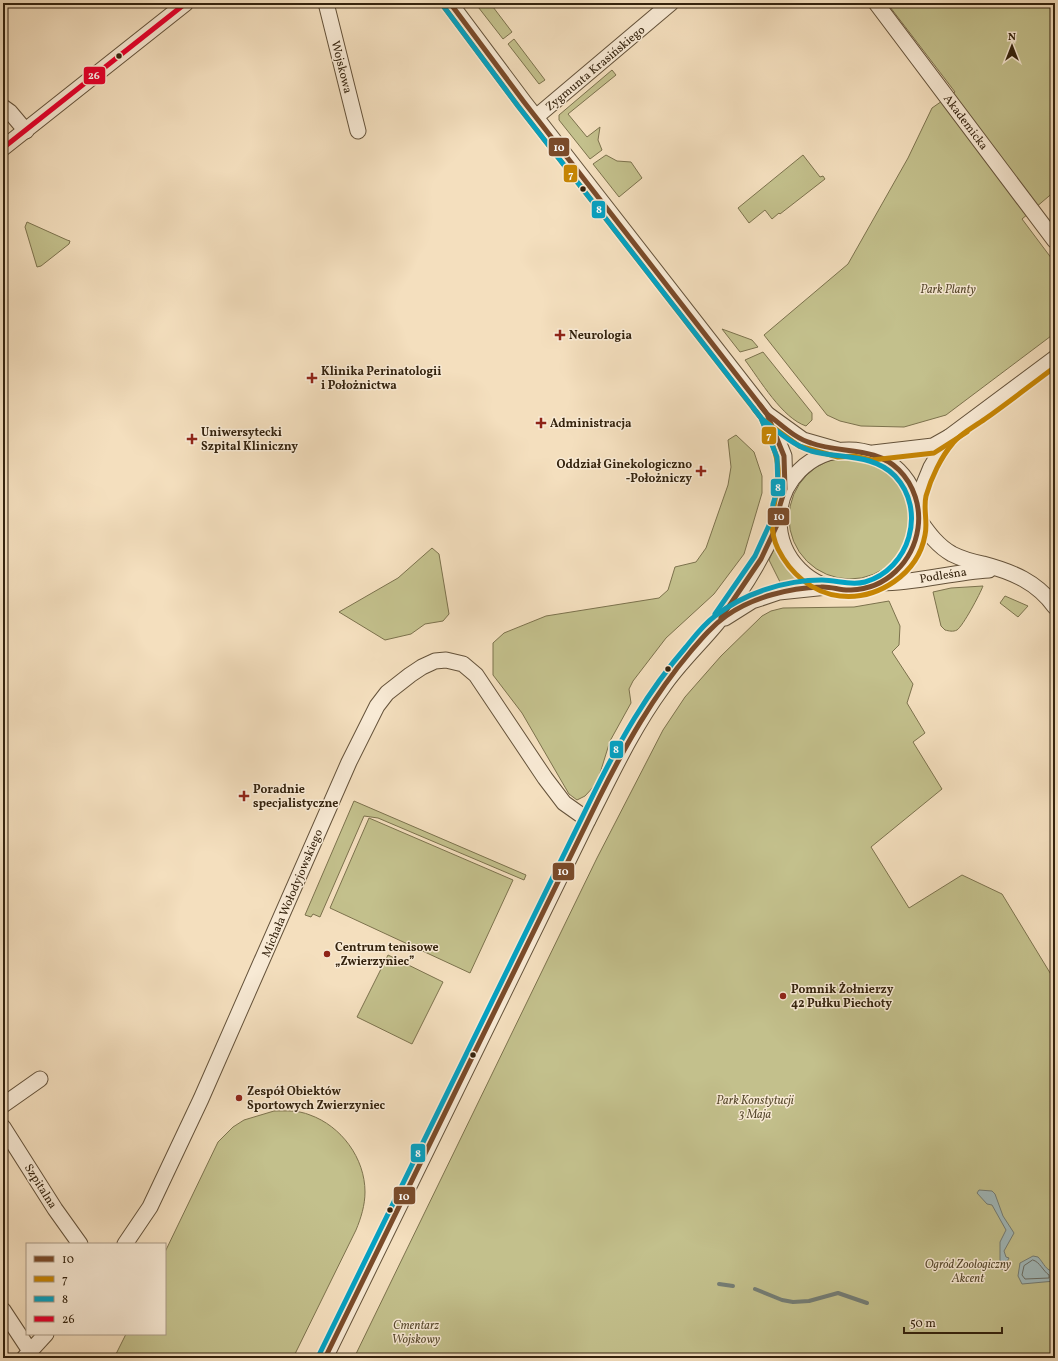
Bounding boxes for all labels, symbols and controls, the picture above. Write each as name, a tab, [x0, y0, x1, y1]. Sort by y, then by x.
street label: Zygmunta Krasińskiego	[543, 22, 649, 115]
north arrow	[992, 26, 1032, 66]
text: N	[1008, 30, 1016, 45]
street label: Wojskowa	[327, 39, 355, 95]
unlabelled marker	[114, 51, 124, 61]
line badge: 26	[83, 66, 106, 85]
text: 26	[88, 69, 100, 84]
street label: Akademicka	[939, 92, 991, 153]
line badge: 10	[548, 137, 570, 157]
text: 10	[553, 141, 565, 156]
line badge: 7	[563, 164, 578, 183]
text: 7	[568, 168, 574, 183]
unlabelled marker	[578, 184, 588, 194]
line badge: 8	[591, 200, 606, 219]
text: 8	[596, 203, 602, 218]
park label: Park Planty	[920, 282, 976, 298]
place label: Neurologia	[569, 328, 632, 344]
marker: Neurologia	[554, 329, 566, 341]
place label: Klinika Perinatologii i Położnictwa	[321, 364, 441, 394]
marker: Klinika Perinatologii i Położnictwa	[306, 372, 318, 384]
place label: Administracja	[550, 416, 632, 432]
marker: Administracja	[535, 417, 547, 429]
place label: Uniwersytecki Szpital Kliniczny	[201, 425, 298, 455]
line badge: 7	[761, 426, 777, 445]
text: 7	[766, 429, 772, 444]
marker: Uniwersytecki Szpital Kliniczny	[186, 433, 198, 445]
place label: Oddział Ginekologiczno -Położniczy	[557, 457, 692, 487]
marker: Oddział Ginekologiczno -Położniczy	[695, 465, 707, 477]
line badge: 8	[770, 478, 786, 497]
text: 8	[775, 481, 781, 496]
line badge: 10	[767, 507, 790, 526]
text: 10	[773, 510, 785, 525]
street label: Podleśna	[918, 564, 968, 588]
unlabelled marker	[663, 664, 673, 674]
line badge: 8	[609, 740, 624, 759]
text: 8	[613, 743, 619, 758]
place label: Poradnie specjalistyczne	[253, 782, 338, 812]
marker: Poradnie specjalistyczne	[238, 790, 250, 802]
street label: Michała Wołodyjowskiego	[259, 827, 327, 960]
line badge: 10	[552, 862, 575, 881]
text: 10	[557, 865, 569, 880]
place label: Centrum tenisowe „Zwierzyniec”	[335, 940, 439, 970]
marker: Centrum tenisowe „Zwierzyniec”	[322, 949, 332, 959]
place label: Pomnik Żołnierzy 42 Pułku Piechoty	[791, 982, 894, 1012]
marker: Pomnik Żołnierzy 42 Pułku Piechoty	[778, 991, 788, 1001]
unlabelled marker	[468, 1050, 478, 1060]
place label: Zespół Obiektów Sportowych Zwierzyniec	[247, 1084, 386, 1114]
marker: Zespół Obiektów Sportowych Zwierzyniec	[234, 1093, 244, 1103]
park label: Park Konstytucji 3 Maja	[716, 1093, 795, 1123]
line badge: 8	[410, 1143, 426, 1163]
text: 8	[415, 1147, 421, 1162]
street label: Szpitalna	[20, 1161, 60, 1212]
line badge: 10	[393, 1186, 416, 1205]
text: 10	[398, 1190, 410, 1205]
unlabelled marker	[385, 1205, 395, 1215]
legend	[26, 1243, 166, 1335]
text: 10	[62, 1252, 74, 1268]
park label: Ogród Zoologiczny Akcent	[925, 1257, 1012, 1287]
text: 7	[62, 1272, 68, 1288]
text: 8	[62, 1292, 68, 1308]
scale bar	[904, 1309, 1002, 1335]
text: 26	[62, 1312, 75, 1328]
text: 50 m	[910, 1316, 936, 1332]
park label: Cmentarz Wojskowy	[392, 1318, 441, 1348]

